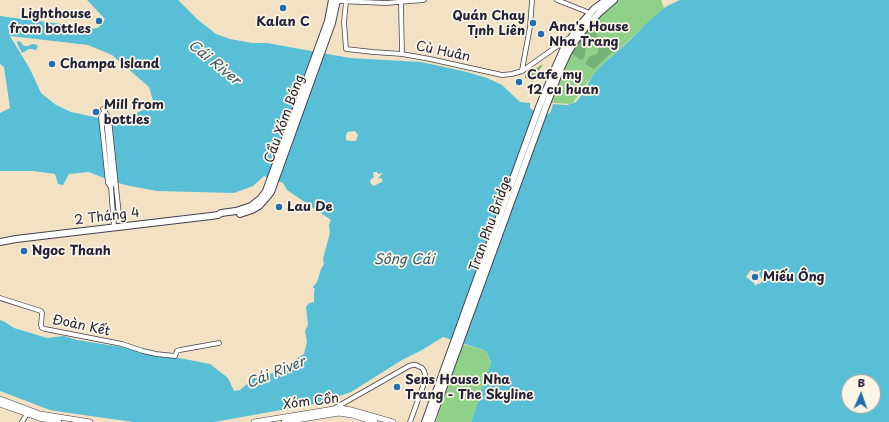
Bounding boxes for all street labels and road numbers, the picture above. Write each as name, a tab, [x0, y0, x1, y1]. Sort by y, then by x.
street label: Cù Huân	[414, 39, 472, 65]
street label: Cầu Xóm Bóng	[262, 73, 308, 165]
street label: Tran Phu Bridge	[466, 174, 516, 274]
street label: 2 Tháng 4	[73, 205, 141, 229]
street label: Đoàn Kết	[51, 312, 111, 340]
street label: Xóm Cồn	[282, 391, 340, 413]

